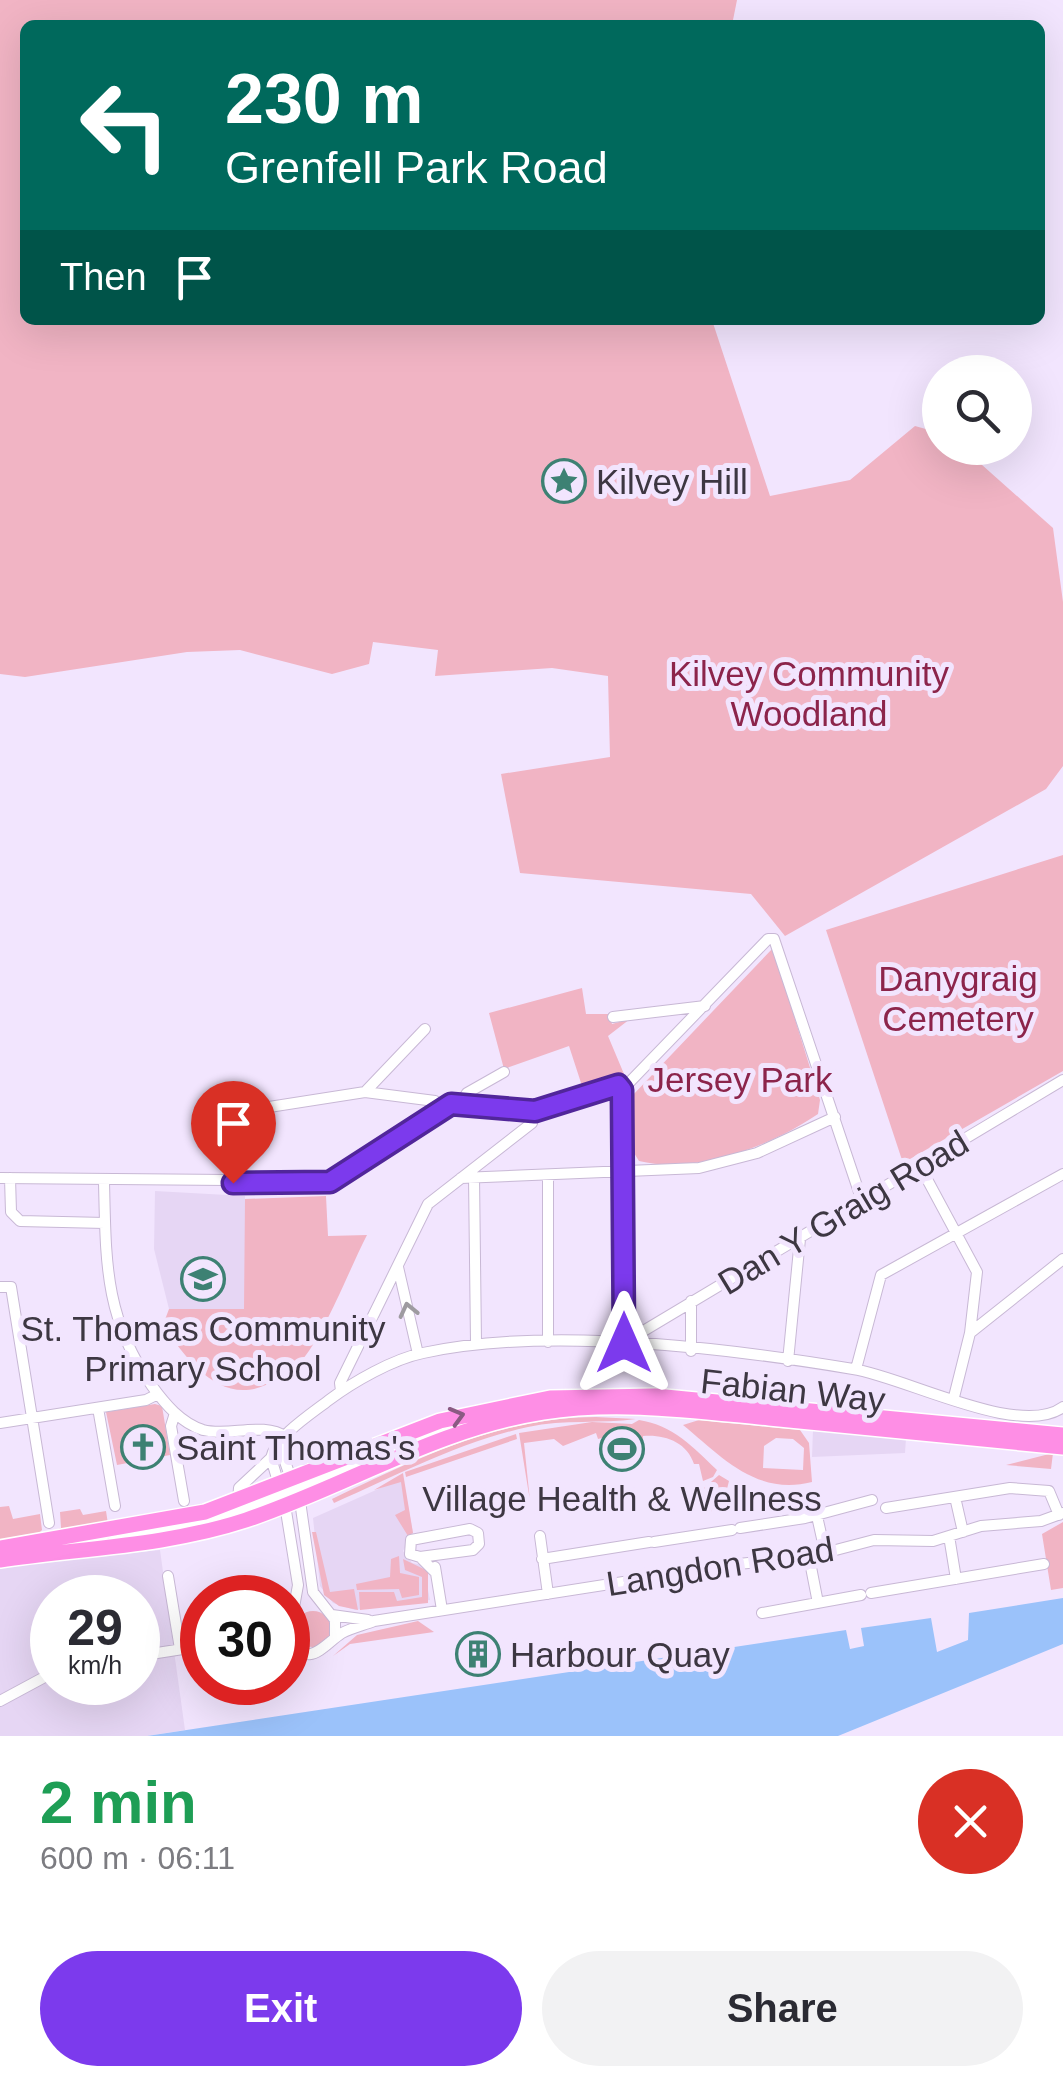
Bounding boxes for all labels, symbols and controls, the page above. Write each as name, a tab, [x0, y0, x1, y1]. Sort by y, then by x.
icon: left	[60, 60, 190, 190]
text: 230 m	[225, 60, 423, 138]
text: Grenfell Park Road	[225, 142, 608, 193]
icon: arrive	[167, 250, 222, 305]
text: Then	[60, 256, 147, 298]
map controls	[922, 355, 1032, 465]
button: search	[922, 355, 1032, 465]
place icon: Kilvey Hill	[541, 458, 587, 504]
place label: Kilvey Hill	[596, 462, 748, 501]
park label: Kilvey Community Woodland	[669, 654, 950, 733]
park label: Danygraig Cemetery	[878, 959, 1038, 1038]
park label: Jersey Park	[648, 1060, 833, 1099]
pin	[191, 1081, 276, 1184]
icon: arrive	[206, 1096, 261, 1151]
street label: Dan Y Graig Road	[711, 1122, 975, 1302]
school or university icon: St. Thomas Community Primary School	[180, 1256, 226, 1302]
position arrow	[572, 1291, 676, 1395]
one-way arrow	[399, 1302, 420, 1319]
place label: St. Thomas Community Primary School	[20, 1309, 386, 1388]
street label: Fabian Way	[699, 1361, 888, 1419]
one-way arrow	[448, 1407, 465, 1428]
church icon: Saint Thomas's	[120, 1424, 166, 1470]
sports icon: Village Health & Wellness	[599, 1426, 645, 1472]
place label: Saint Thomas's	[176, 1428, 415, 1467]
place label: Village Health & Wellness	[422, 1479, 822, 1518]
street label: Langdon Road	[604, 1529, 836, 1603]
speed limit sign: 30	[180, 1575, 310, 1705]
text: 29	[67, 1600, 123, 1656]
building icon: Harbour Quay	[455, 1631, 501, 1677]
place label: Harbour Quay	[510, 1635, 730, 1674]
text: km/h	[68, 1651, 122, 1679]
text: 2 min	[40, 1769, 197, 1836]
button: close	[918, 1769, 1023, 1874]
text: 600 m · 06:11	[40, 1840, 235, 1876]
button: Exit	[40, 1951, 522, 2066]
button: Share	[542, 1951, 1023, 2066]

